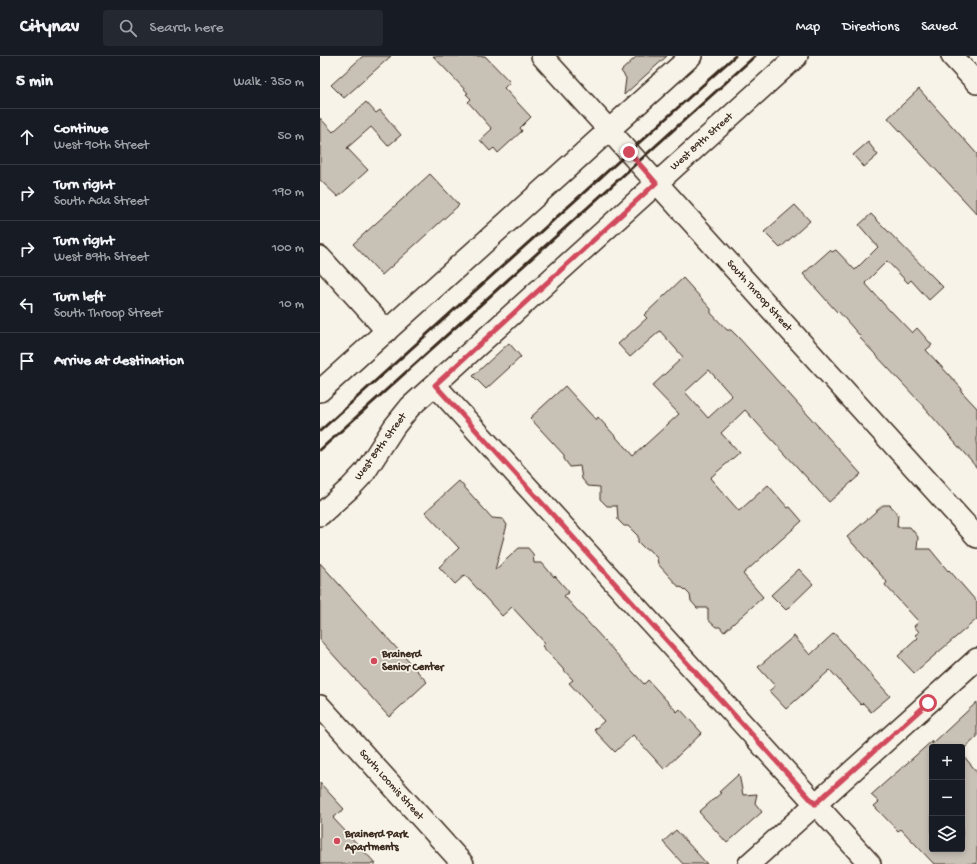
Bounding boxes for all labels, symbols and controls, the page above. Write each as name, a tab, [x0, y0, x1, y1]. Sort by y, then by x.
search box	[103, 10, 383, 46]
text: Citynav	[20, 16, 79, 39]
icon: search	[117, 17, 139, 39]
text: Search here	[149, 19, 223, 37]
text: Map	[796, 19, 820, 36]
text: Directions	[842, 19, 899, 36]
text: Saved	[921, 19, 957, 36]
text: 5 min	[16, 72, 53, 92]
text: Walk · 350 m	[234, 75, 304, 90]
street label: West 89th Street	[668, 110, 737, 173]
text: Continue	[54, 120, 108, 138]
icon: ahead	[16, 126, 38, 148]
text: 50 m	[277, 129, 304, 144]
text: West 90th Street	[54, 138, 149, 153]
route end	[620, 143, 638, 161]
text: Turn right	[54, 176, 114, 194]
icon: right	[16, 182, 38, 204]
text: 190 m	[273, 185, 304, 200]
text: South Ada Street	[54, 194, 149, 209]
text: Turn right	[54, 232, 114, 250]
icon: right	[16, 238, 38, 260]
text: 100 m	[272, 241, 304, 256]
text: West 89th Street	[54, 250, 149, 265]
street label: South Throop Street	[724, 258, 795, 335]
text: Turn left	[54, 288, 105, 306]
icon: left	[16, 294, 38, 316]
text: 10 m	[279, 297, 304, 312]
text: South Throop Street	[54, 306, 162, 321]
icon: arrive	[16, 350, 38, 372]
text: Arrive at destination	[54, 352, 184, 370]
street label: West 89th Street	[353, 410, 410, 483]
place label: Brainerd Senior Center	[381, 649, 445, 674]
marker: Brainerd Senior Center	[369, 656, 379, 666]
route start	[919, 694, 937, 712]
map controls	[929, 744, 965, 852]
button: +	[929, 744, 965, 780]
street label: South Loomis Street	[356, 747, 427, 824]
button: −	[929, 780, 965, 816]
button: layers	[929, 816, 965, 852]
place label: Brainerd Park Apartments	[344, 829, 410, 854]
marker: Brainerd Park Apartments	[332, 836, 342, 846]

